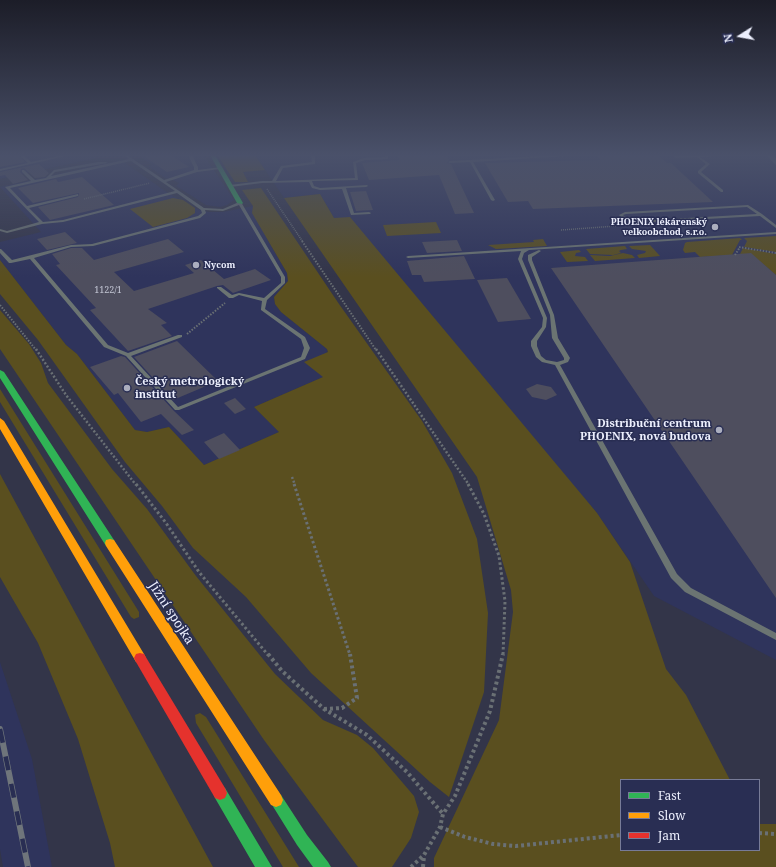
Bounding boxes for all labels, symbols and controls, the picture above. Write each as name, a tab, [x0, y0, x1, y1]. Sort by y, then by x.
north arrow	[720, 16, 760, 56]
text: N	[720, 33, 736, 44]
place label: PHOENIX lékárenský velkoobchod, s.r.o.	[611, 217, 707, 238]
marker: PHOENIX lékárenský velkoobchod, s.r.o.	[710, 222, 720, 232]
marker: Nycom	[191, 260, 201, 270]
place label: Nycom	[204, 260, 235, 270]
house number: 1122/1	[94, 285, 122, 295]
place label: Český metrologický institut	[135, 375, 244, 401]
marker: Český metrologický institut	[122, 383, 132, 393]
place label: Distribuční centrum PHOENIX, nová budova	[580, 417, 711, 443]
marker: Distribuční centrum PHOENIX, nová budova	[714, 425, 724, 435]
street label: Jižní spojka	[145, 579, 197, 647]
legend	[620, 779, 760, 851]
text: Fast	[658, 787, 681, 804]
text: Slow	[658, 807, 686, 824]
text: Jam	[658, 827, 680, 844]

